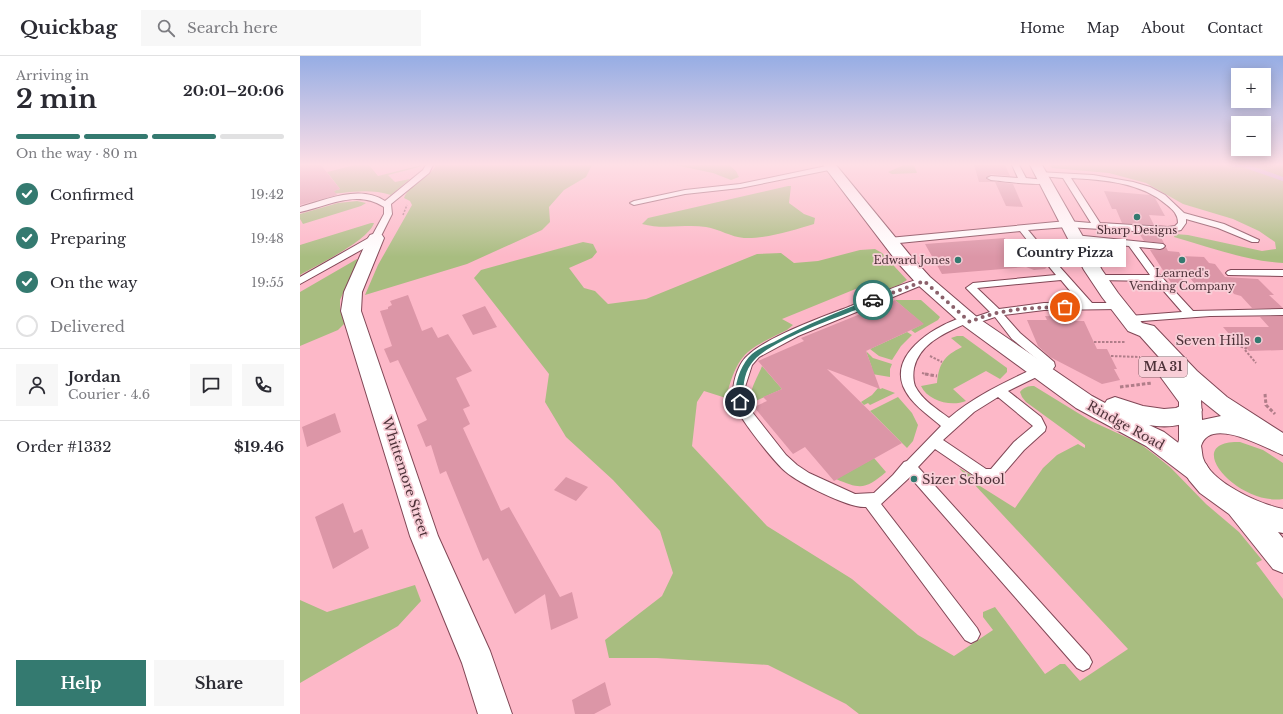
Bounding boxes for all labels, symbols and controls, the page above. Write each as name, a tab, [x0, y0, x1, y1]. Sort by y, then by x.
search box	[141, 10, 421, 46]
text: Quickbag	[20, 16, 117, 39]
icon: search	[155, 17, 177, 39]
text: Search here	[187, 18, 278, 37]
text: Home	[1020, 19, 1065, 37]
text: Map	[1087, 19, 1119, 37]
text: About	[1141, 19, 1185, 37]
text: Contact	[1207, 19, 1263, 37]
text: Arriving in	[16, 67, 89, 84]
map controls	[1231, 68, 1271, 156]
button: +	[1231, 68, 1271, 108]
text: 20:01–20:06	[183, 81, 284, 100]
text: 2 min	[16, 83, 97, 115]
button: −	[1231, 116, 1271, 156]
text: On the way · 80 m	[16, 145, 137, 162]
icon: check	[16, 183, 38, 205]
text: Confirmed	[50, 185, 134, 204]
text: 19:42	[251, 186, 284, 203]
marker: Sharp Designs	[1132, 212, 1142, 222]
place label: Sharp Designs	[1097, 223, 1177, 237]
icon: check	[16, 227, 38, 249]
text: Preparing	[50, 229, 126, 248]
text: 19:48	[251, 230, 284, 247]
callout: Country Pizza	[1004, 239, 1126, 267]
text: Country Pizza	[1016, 244, 1114, 261]
place label: Edward Jones	[873, 253, 950, 267]
marker: Edward Jones	[953, 255, 963, 265]
marker: Learned's Vending Company	[1177, 255, 1187, 265]
place label: Learned's Vending Company	[1128, 266, 1235, 293]
icon: check	[16, 271, 38, 293]
text: On the way	[50, 273, 138, 292]
text: 19:55	[251, 274, 284, 291]
courier	[853, 280, 893, 320]
icon: car	[862, 289, 884, 311]
pin	[1048, 290, 1082, 324]
icon: bag	[1054, 296, 1076, 318]
text: Delivered	[50, 317, 125, 336]
place label: Seven Hills	[1176, 332, 1250, 349]
marker: Seven Hills	[1253, 335, 1263, 345]
road number: MA 31	[1139, 357, 1187, 377]
button: person	[16, 364, 58, 406]
button: chat	[190, 364, 232, 406]
button: phone	[242, 364, 284, 406]
text: Jordan	[68, 367, 121, 386]
pin	[723, 385, 757, 419]
text: Courier · 4.6	[68, 386, 150, 403]
icon: home	[729, 391, 751, 413]
street label: Rindge Road	[1084, 397, 1168, 454]
street label: Whittemore Street	[378, 414, 433, 539]
text: Order #1332	[16, 437, 111, 456]
text: $19.46	[234, 437, 284, 456]
place label: Sizer School	[922, 471, 1005, 488]
marker: Sizer School	[909, 474, 919, 484]
button: Help	[16, 660, 146, 706]
button: Share	[154, 660, 284, 706]

